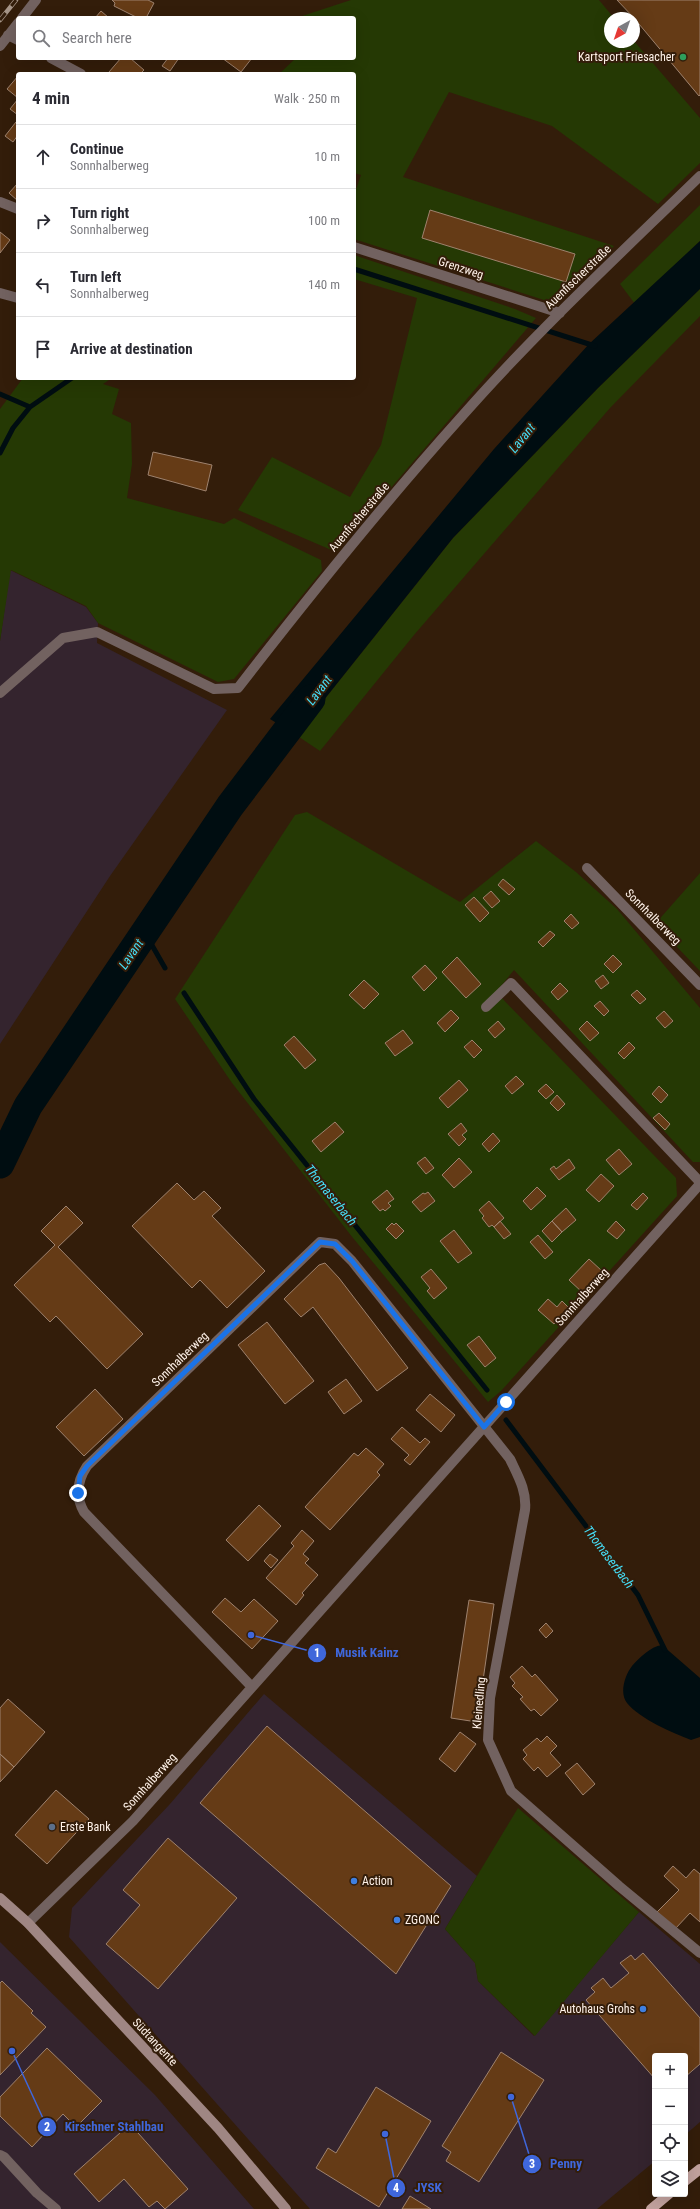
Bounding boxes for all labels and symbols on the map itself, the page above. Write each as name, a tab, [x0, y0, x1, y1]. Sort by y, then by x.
north arrow	[604, 12, 640, 48]
place label: Kartsport Friesacher	[578, 50, 675, 64]
marker: Kartsport Friesacher	[678, 52, 688, 62]
street label: Auenfischerstraße	[542, 242, 614, 312]
street label: Grenzweg	[437, 254, 485, 282]
water label: Lavant	[506, 420, 538, 456]
street label: Auenfischerstraße	[326, 479, 392, 554]
water label: Lavant	[303, 672, 335, 708]
street label: Sonnhalberweg	[622, 886, 684, 948]
water label: Lavant	[116, 936, 147, 972]
water label: Thomaserbach	[302, 1161, 360, 1229]
street label: Sonnhalberweg	[552, 1265, 612, 1329]
street label: Sonnhalberweg	[149, 1329, 211, 1389]
route start	[497, 1393, 515, 1411]
route end	[69, 1484, 87, 1502]
water label: Thomaserbach	[581, 1523, 637, 1591]
callout: Musik Kainz	[307, 1640, 407, 1665]
text: Musik Kainz	[335, 1645, 399, 1660]
text: 1	[314, 1646, 320, 1660]
street label: Kleinedling	[470, 1676, 488, 1730]
street label: Sonnhalberweg	[120, 1750, 180, 1814]
place label: Erste Bank	[60, 1820, 111, 1834]
marker: Erste Bank	[47, 1822, 57, 1832]
place label: Action	[362, 1874, 393, 1888]
marker: Action	[349, 1876, 359, 1886]
place label: ZGONC	[405, 1913, 440, 1927]
marker: ZGONC	[392, 1915, 402, 1925]
place label: Autohaus Grohs	[559, 2002, 635, 2016]
marker: Autohaus Grohs	[638, 2004, 648, 2014]
street label: Südtangente	[130, 2015, 181, 2069]
callout: Kirschner Stahlbau	[37, 2114, 172, 2139]
text: Kirschner Stahlbau	[65, 2119, 163, 2134]
text: 2	[44, 2120, 50, 2134]
callout: Penny	[522, 2151, 590, 2176]
text: Penny	[550, 2156, 582, 2171]
text: 3	[529, 2157, 535, 2171]
callout: JYSK	[386, 2175, 450, 2200]
text: JYSK	[414, 2180, 443, 2195]
text: 4	[393, 2181, 399, 2195]

